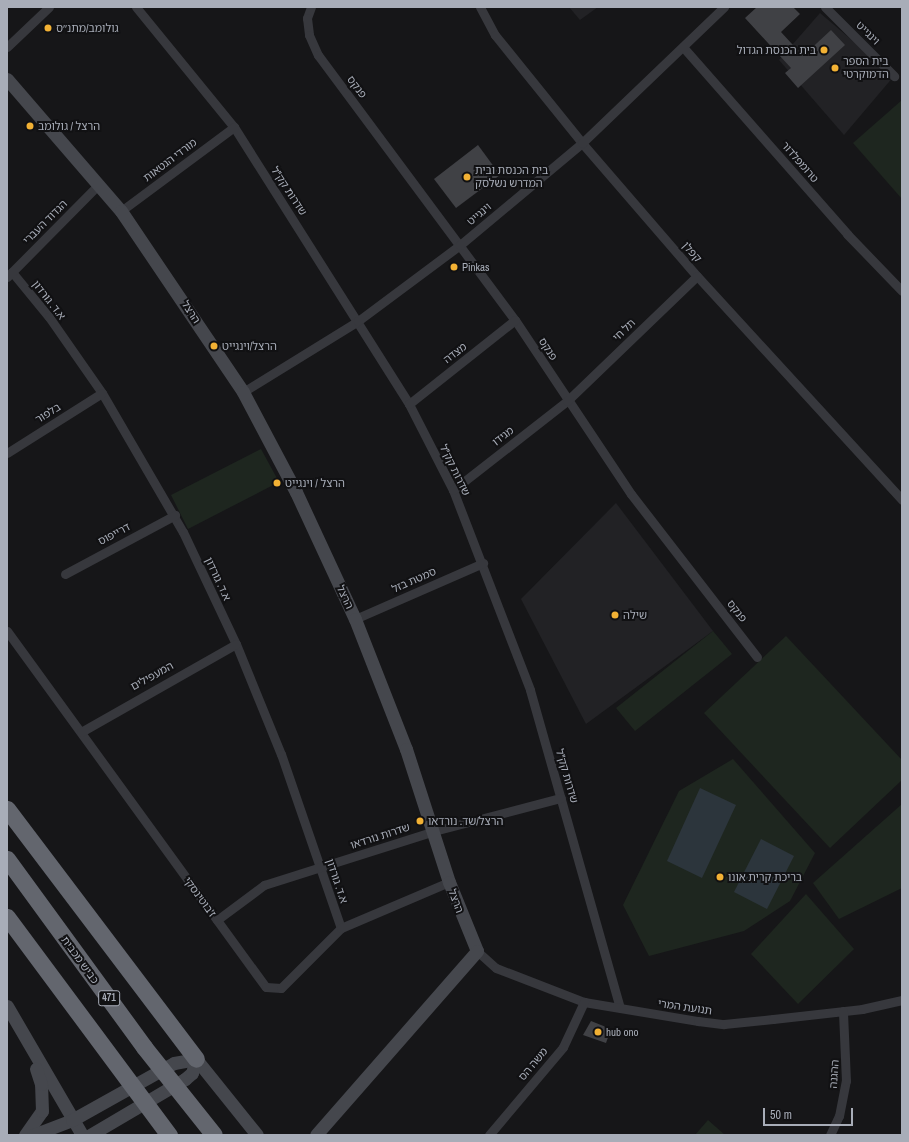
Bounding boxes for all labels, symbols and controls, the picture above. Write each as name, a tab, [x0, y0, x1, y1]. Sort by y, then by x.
street label: וינגייט	[853, 18, 883, 48]
place label: גולומב/מתנ״ס	[56, 21, 119, 35]
marker: גולומב/מתנ״ס	[43, 23, 53, 33]
place label: בית הכנסת הגדול	[737, 43, 816, 57]
marker: בית הכנסת הגדול	[819, 45, 829, 55]
place label: בית הספר הדמוקרטי	[843, 55, 889, 81]
marker: בית הספר הדמוקרטי	[830, 63, 840, 73]
street label: פנקס	[344, 73, 370, 101]
place label: הרצל / גולומב	[38, 119, 100, 133]
marker: הרצל / גולומב	[25, 121, 35, 131]
street label: מורדי הגטאות	[141, 136, 199, 184]
street label: טרומפלדור	[779, 139, 821, 185]
street label: שדרות קק"ל	[268, 164, 310, 218]
place label: בית הכנסת ובית המדרש נשלסק	[475, 164, 548, 190]
marker: בית הכנסת ובית המדרש נשלסק	[462, 172, 472, 182]
street label: הגדוד העברי	[20, 197, 70, 247]
street label: וינגייט	[464, 200, 494, 228]
street label: קפלן	[680, 239, 704, 265]
place label: Pinkas	[462, 260, 490, 274]
marker: Pinkas	[449, 262, 459, 272]
street label: א.ד. גורדון	[30, 278, 68, 322]
street label: הרצל	[179, 298, 203, 326]
street label: תל חי	[610, 316, 638, 344]
street label: פנקס	[536, 335, 560, 363]
place label: הרצל/וינגייט	[222, 339, 277, 353]
street label: מצדה	[441, 340, 469, 366]
marker: הרצל/וינגייט	[209, 341, 219, 351]
street label: בלפור	[33, 400, 63, 426]
street label: מגידו	[490, 424, 516, 448]
street label: שדרות קק"ל	[437, 442, 473, 498]
place label: הרצל / וינגייט	[285, 476, 345, 490]
marker: הרצל / וינגייט	[272, 478, 282, 488]
street label: דרייפוס	[96, 520, 132, 548]
street label: א.ד. גורדון	[202, 555, 234, 603]
street label: סמטת בזל	[390, 564, 438, 596]
street label: הרצל	[334, 583, 356, 611]
street label: פנקס	[724, 597, 750, 625]
place label: שילה	[623, 608, 647, 622]
marker: שילה	[610, 610, 620, 620]
street label: המעפילים	[128, 659, 176, 693]
street label: שדרות קק"ל	[553, 748, 581, 804]
place label: הרצל/שד. נורדאו	[428, 814, 503, 828]
marker: הרצל/שד. נורדאו	[415, 816, 425, 826]
street label: שדרות נורדאו	[348, 820, 412, 852]
street label: א.ד. גורדון	[323, 857, 351, 905]
place label: בריכת קרית אונו	[728, 870, 802, 884]
marker: בריכת קרית אונו	[715, 872, 725, 882]
street label: ז'בוטינסקי	[181, 874, 219, 920]
street label: הרצל	[446, 887, 466, 915]
street label: כביש מכבית	[58, 934, 102, 986]
road number: 471	[98, 990, 120, 1006]
street label: תנועת המרי	[657, 997, 713, 1017]
place label: hub ono	[606, 1025, 639, 1039]
marker: hub ono	[593, 1027, 603, 1037]
street label: משה הס	[516, 1045, 550, 1083]
street label: ההגנה	[826, 1059, 842, 1089]
scale bar	[765, 1100, 855, 1126]
text: 50 m	[770, 1107, 792, 1123]

